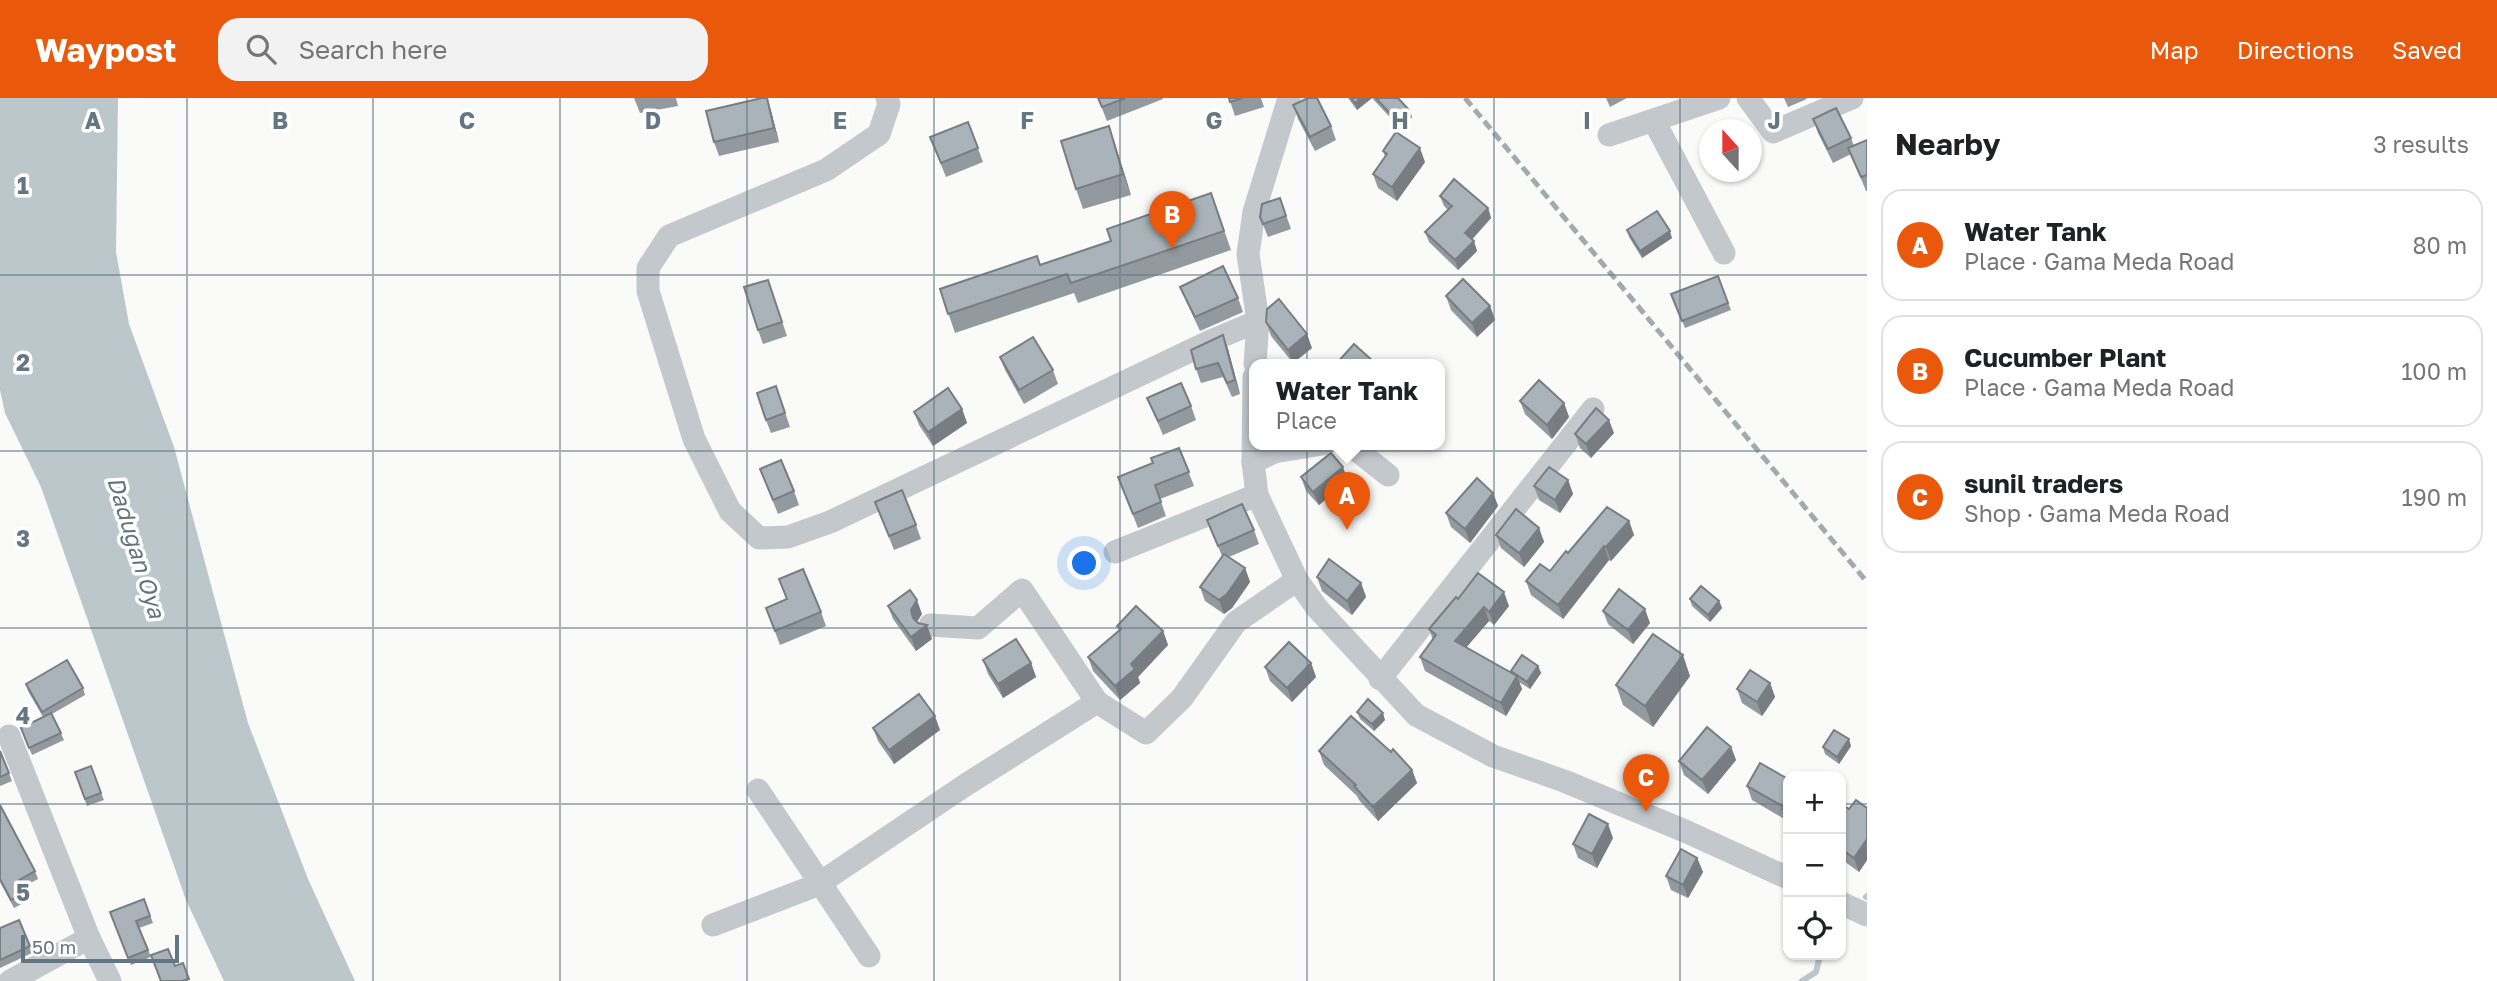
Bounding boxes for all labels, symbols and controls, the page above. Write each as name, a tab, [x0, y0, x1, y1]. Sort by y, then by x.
search box	[218, 18, 708, 81]
text: Waypost	[35, 30, 176, 69]
icon: search	[242, 30, 280, 68]
text: Search here	[298, 34, 447, 65]
text: Map	[2150, 35, 2199, 64]
text: Directions	[2237, 35, 2354, 64]
text: Saved	[2392, 35, 2462, 64]
text: A	[85, 106, 102, 134]
text: B	[272, 106, 288, 134]
text: C	[459, 106, 475, 134]
text: D	[645, 106, 661, 134]
text: E	[833, 106, 847, 134]
text: F	[1020, 106, 1034, 134]
text: G	[1206, 106, 1222, 134]
text: H	[1391, 106, 1409, 134]
text: I	[1583, 106, 1591, 134]
text: J	[1767, 106, 1781, 134]
north arrow	[1699, 119, 1762, 182]
text: Nearby	[1895, 126, 2000, 162]
text: 3 results	[2373, 130, 2469, 158]
text: 1	[17, 171, 29, 199]
pin: B	[1149, 191, 1195, 249]
text: Water Tank	[1964, 216, 2107, 247]
text: A	[1912, 231, 1928, 259]
text: 80 m	[2413, 231, 2467, 259]
text: Place · Gama Meda Road	[1964, 247, 2234, 275]
text: Cucumber Plant	[1964, 342, 2166, 373]
text: 2	[16, 348, 30, 376]
text: B	[1912, 357, 1928, 385]
text: 100 m	[2401, 357, 2467, 385]
popup	[1249, 359, 1445, 450]
text: Place · Gama Meda Road	[1964, 373, 2234, 401]
text: Water Tank	[1276, 375, 1418, 406]
text: Place	[1276, 406, 1337, 434]
text: sunil traders	[1964, 468, 2123, 499]
pin: A	[1324, 472, 1370, 530]
water label: Dadugan Oya	[102, 473, 172, 622]
text: C	[1912, 483, 1928, 511]
text: 190 m	[2402, 483, 2467, 511]
text: Shop · Gama Meda Road	[1964, 499, 2230, 527]
text: 3	[16, 524, 30, 552]
your location	[1067, 546, 1101, 580]
text: 4	[16, 701, 30, 729]
pin: C	[1623, 754, 1669, 812]
map controls	[1783, 771, 1846, 960]
button: +	[1783, 771, 1846, 834]
button: −	[1783, 834, 1846, 897]
text: 5	[16, 878, 30, 906]
button: locate	[1783, 897, 1846, 960]
scale bar	[21, 932, 178, 964]
text: 50 m	[32, 935, 76, 958]

